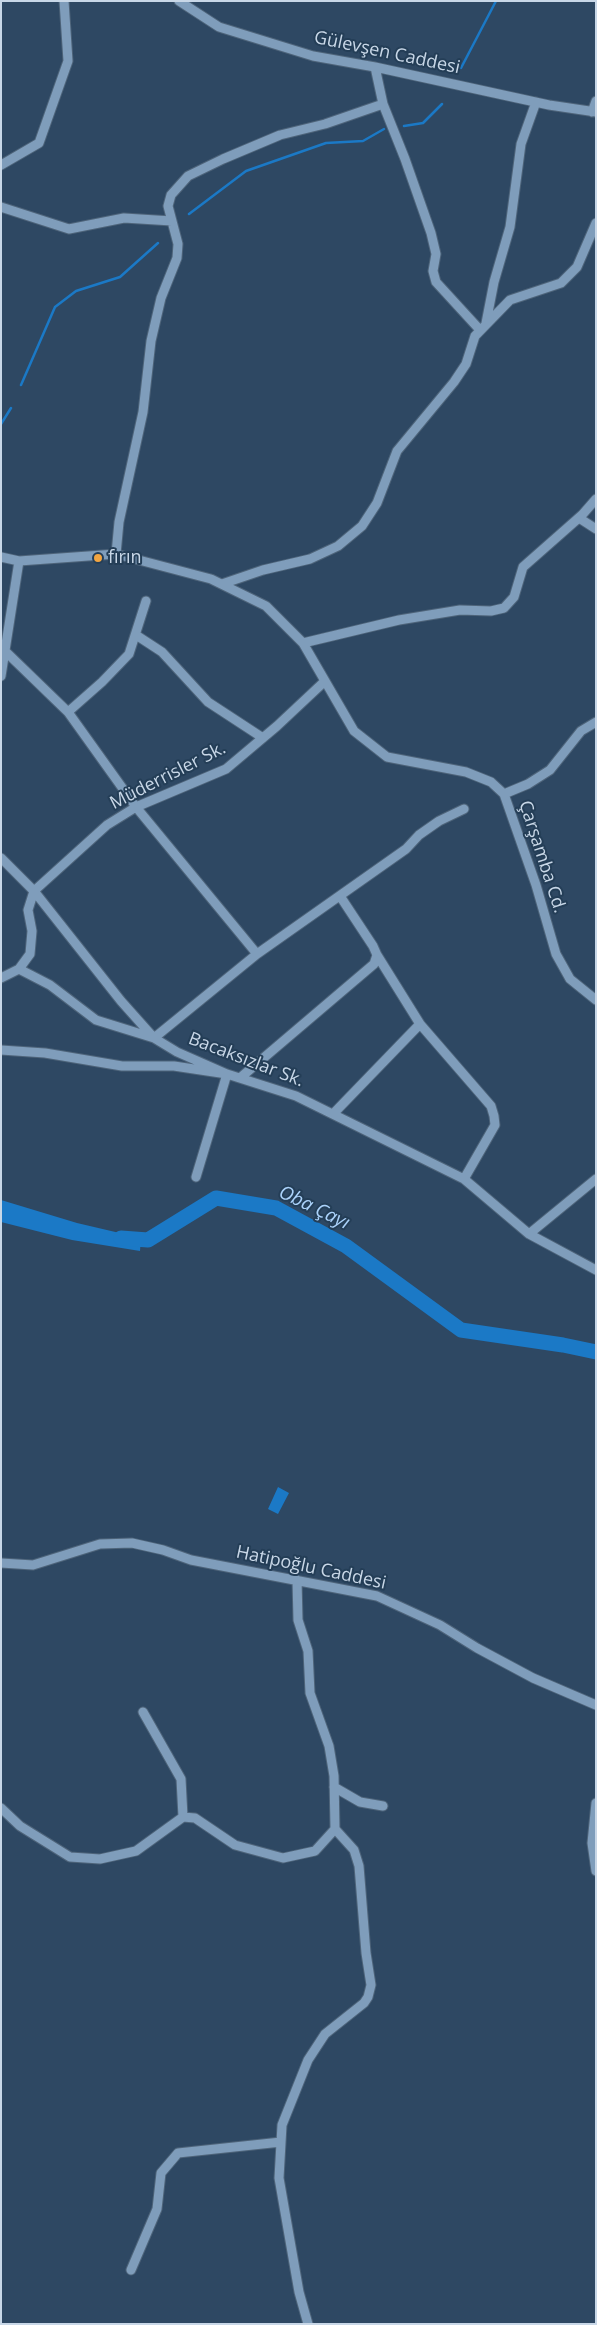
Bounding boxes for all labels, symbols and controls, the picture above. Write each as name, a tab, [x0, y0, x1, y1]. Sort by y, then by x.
street label: Gülevşen Caddesi	[312, 27, 462, 79]
place label: fırın	[108, 547, 142, 569]
marker: fırın	[92, 552, 104, 564]
street label: Müderrisler Sk.	[107, 738, 229, 814]
street label: Çarşamba Cd.	[514, 798, 570, 916]
street label: Bacaksızlar Sk.	[185, 1028, 307, 1092]
water label: Oba Çayı	[275, 1181, 353, 1235]
street label: Hatipoğlu Caddesi	[234, 1542, 388, 1594]

